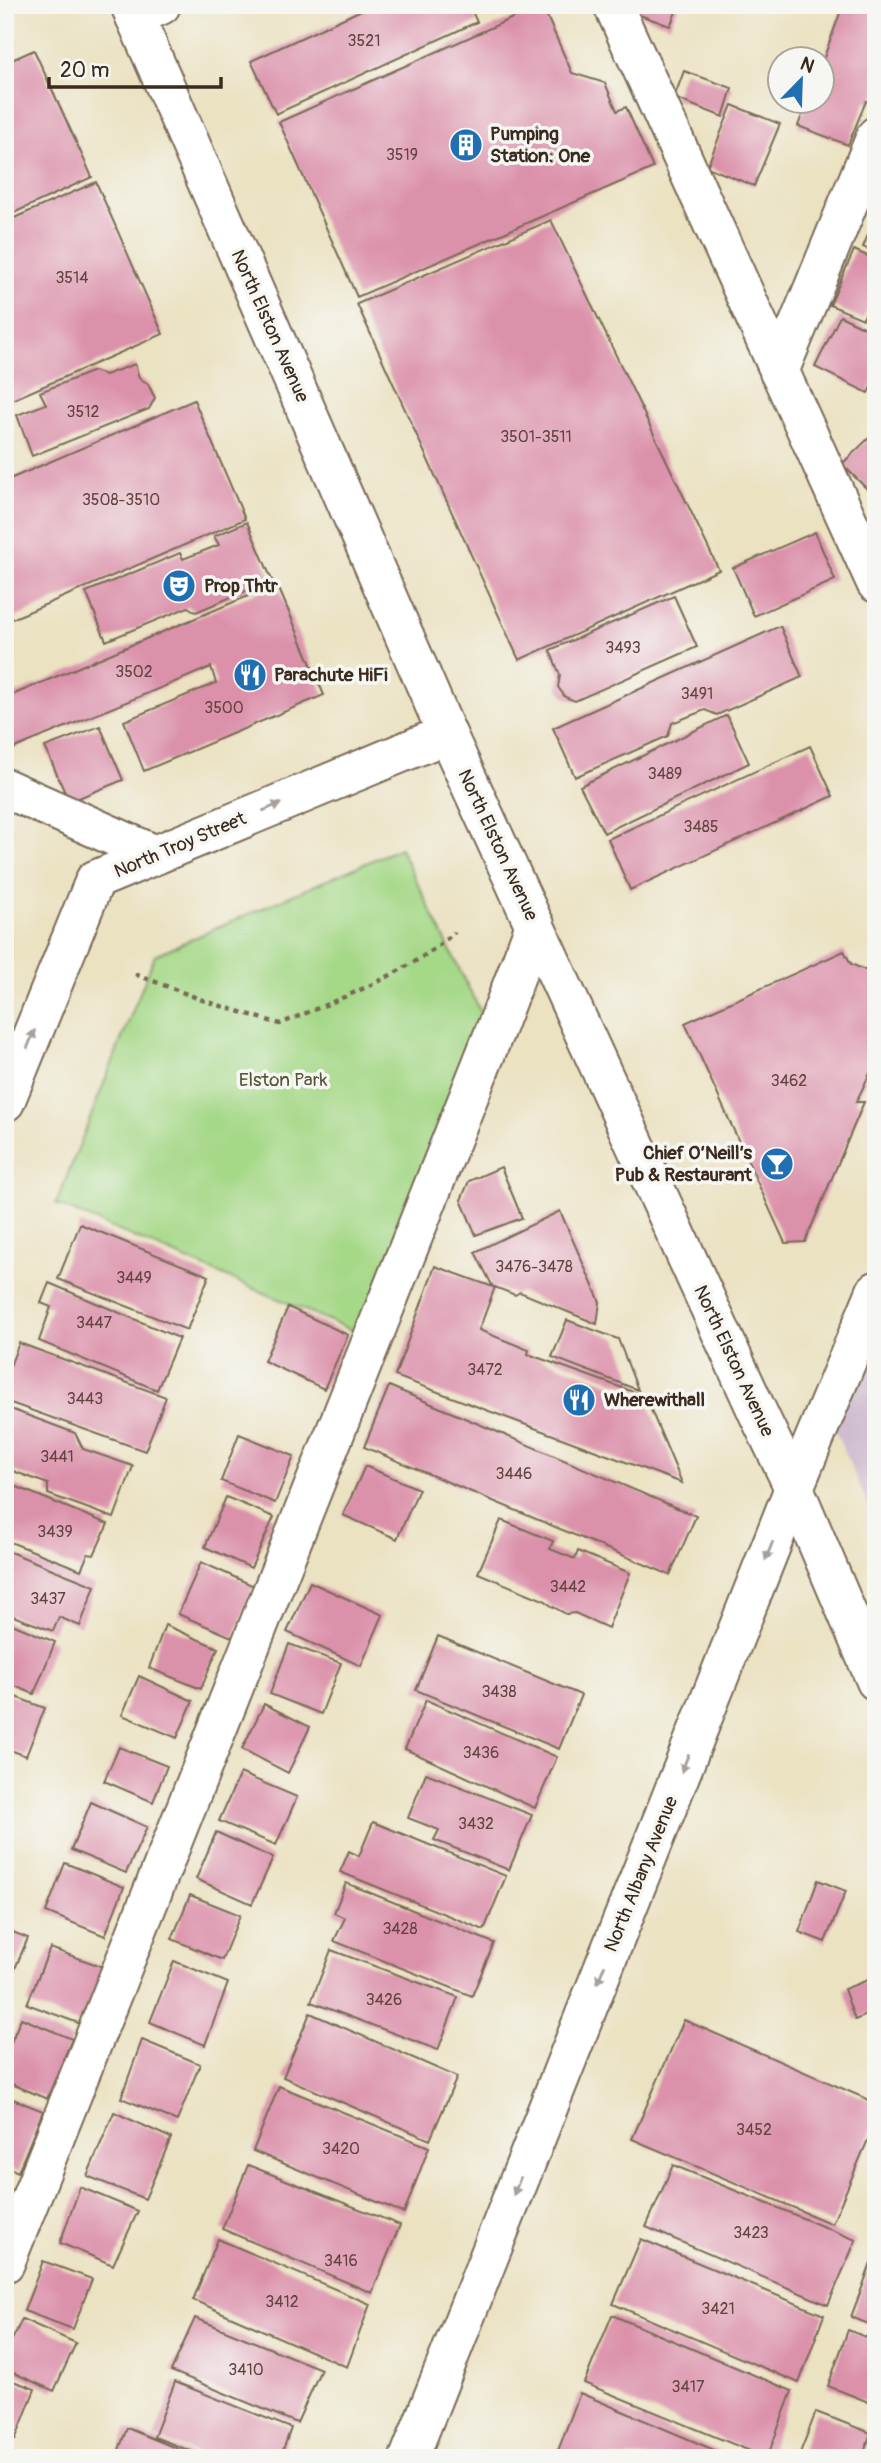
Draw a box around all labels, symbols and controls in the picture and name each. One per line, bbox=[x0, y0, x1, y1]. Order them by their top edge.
house number: 3521 bbox=[348, 31, 380, 51]
scale bar bbox=[49, 46, 220, 90]
north arrow bbox=[766, 46, 836, 116]
text: N bbox=[797, 52, 818, 79]
text: 20 m bbox=[60, 57, 109, 84]
place label: Pumping Station: One bbox=[490, 122, 591, 168]
building icon: Pumping Station: One bbox=[447, 126, 485, 164]
house number: 3519 bbox=[386, 145, 418, 165]
street label: North Elston Avenue bbox=[226, 246, 315, 407]
house number: 3514 bbox=[55, 268, 89, 288]
house number: 3512 bbox=[67, 402, 99, 422]
house number: 3501-3511 bbox=[500, 427, 572, 447]
house number: 3508-3510 bbox=[82, 490, 160, 510]
theatre icon: Prop Thtr bbox=[160, 567, 198, 605]
place label: Prop Thtr bbox=[204, 574, 278, 598]
house number: 3493 bbox=[605, 638, 641, 658]
restaurant icon: Parachute HiFi bbox=[231, 656, 269, 694]
house number: 3502 bbox=[115, 662, 153, 682]
place label: Parachute HiFi bbox=[274, 663, 388, 687]
house number: 3491 bbox=[681, 684, 713, 704]
house number: 3500 bbox=[204, 698, 244, 718]
house number: 3489 bbox=[648, 764, 682, 784]
street label: North Elston Avenue bbox=[452, 765, 544, 925]
one-way arrow bbox=[261, 801, 282, 812]
street label: North Troy Street bbox=[110, 806, 250, 884]
house number: 3485 bbox=[684, 817, 718, 837]
one-way arrow bbox=[25, 1028, 36, 1049]
park label: Elston Park bbox=[239, 1068, 327, 1092]
house number: 3462 bbox=[771, 1071, 807, 1091]
place label: Chief O’Neill’s Pub & Restaurant bbox=[615, 1141, 753, 1187]
bar icon: Chief O’Neill’s Pub & Restaurant bbox=[758, 1145, 796, 1183]
house number: 3476-3478 bbox=[495, 1257, 573, 1277]
house number: 3449 bbox=[116, 1268, 152, 1288]
street label: North Elston Avenue bbox=[688, 1281, 780, 1441]
house number: 3447 bbox=[76, 1313, 113, 1333]
house number: 3472 bbox=[467, 1360, 503, 1380]
restaurant icon: Wherewithall bbox=[560, 1381, 598, 1419]
place label: Wherewithall bbox=[604, 1388, 705, 1412]
house number: 3443 bbox=[67, 1389, 103, 1409]
house number: 3441 bbox=[40, 1447, 74, 1467]
house number: 3446 bbox=[496, 1464, 532, 1484]
house number: 3439 bbox=[37, 1522, 73, 1542]
one-way arrow bbox=[763, 1541, 774, 1562]
house number: 3442 bbox=[550, 1577, 586, 1597]
house number: 3437 bbox=[30, 1589, 66, 1609]
house number: 3438 bbox=[481, 1682, 517, 1702]
house number: 3436 bbox=[463, 1743, 499, 1763]
one-way arrow bbox=[679, 1752, 690, 1773]
street label: North Albany Avenue bbox=[599, 1792, 683, 1955]
house number: 3432 bbox=[458, 1814, 494, 1834]
house number: 3428 bbox=[382, 1919, 418, 1939]
one-way arrow bbox=[595, 1964, 606, 1985]
house number: 3426 bbox=[366, 1990, 402, 2010]
house number: 3452 bbox=[736, 2120, 772, 2140]
house number: 3420 bbox=[322, 2139, 360, 2159]
one-way arrow bbox=[512, 2175, 523, 2196]
house number: 3423 bbox=[733, 2223, 769, 2243]
house number: 3416 bbox=[324, 2251, 358, 2271]
house number: 3412 bbox=[265, 2292, 299, 2312]
house number: 3421 bbox=[701, 2299, 735, 2319]
house number: 3410 bbox=[228, 2360, 264, 2380]
house number: 3417 bbox=[672, 2377, 705, 2397]

